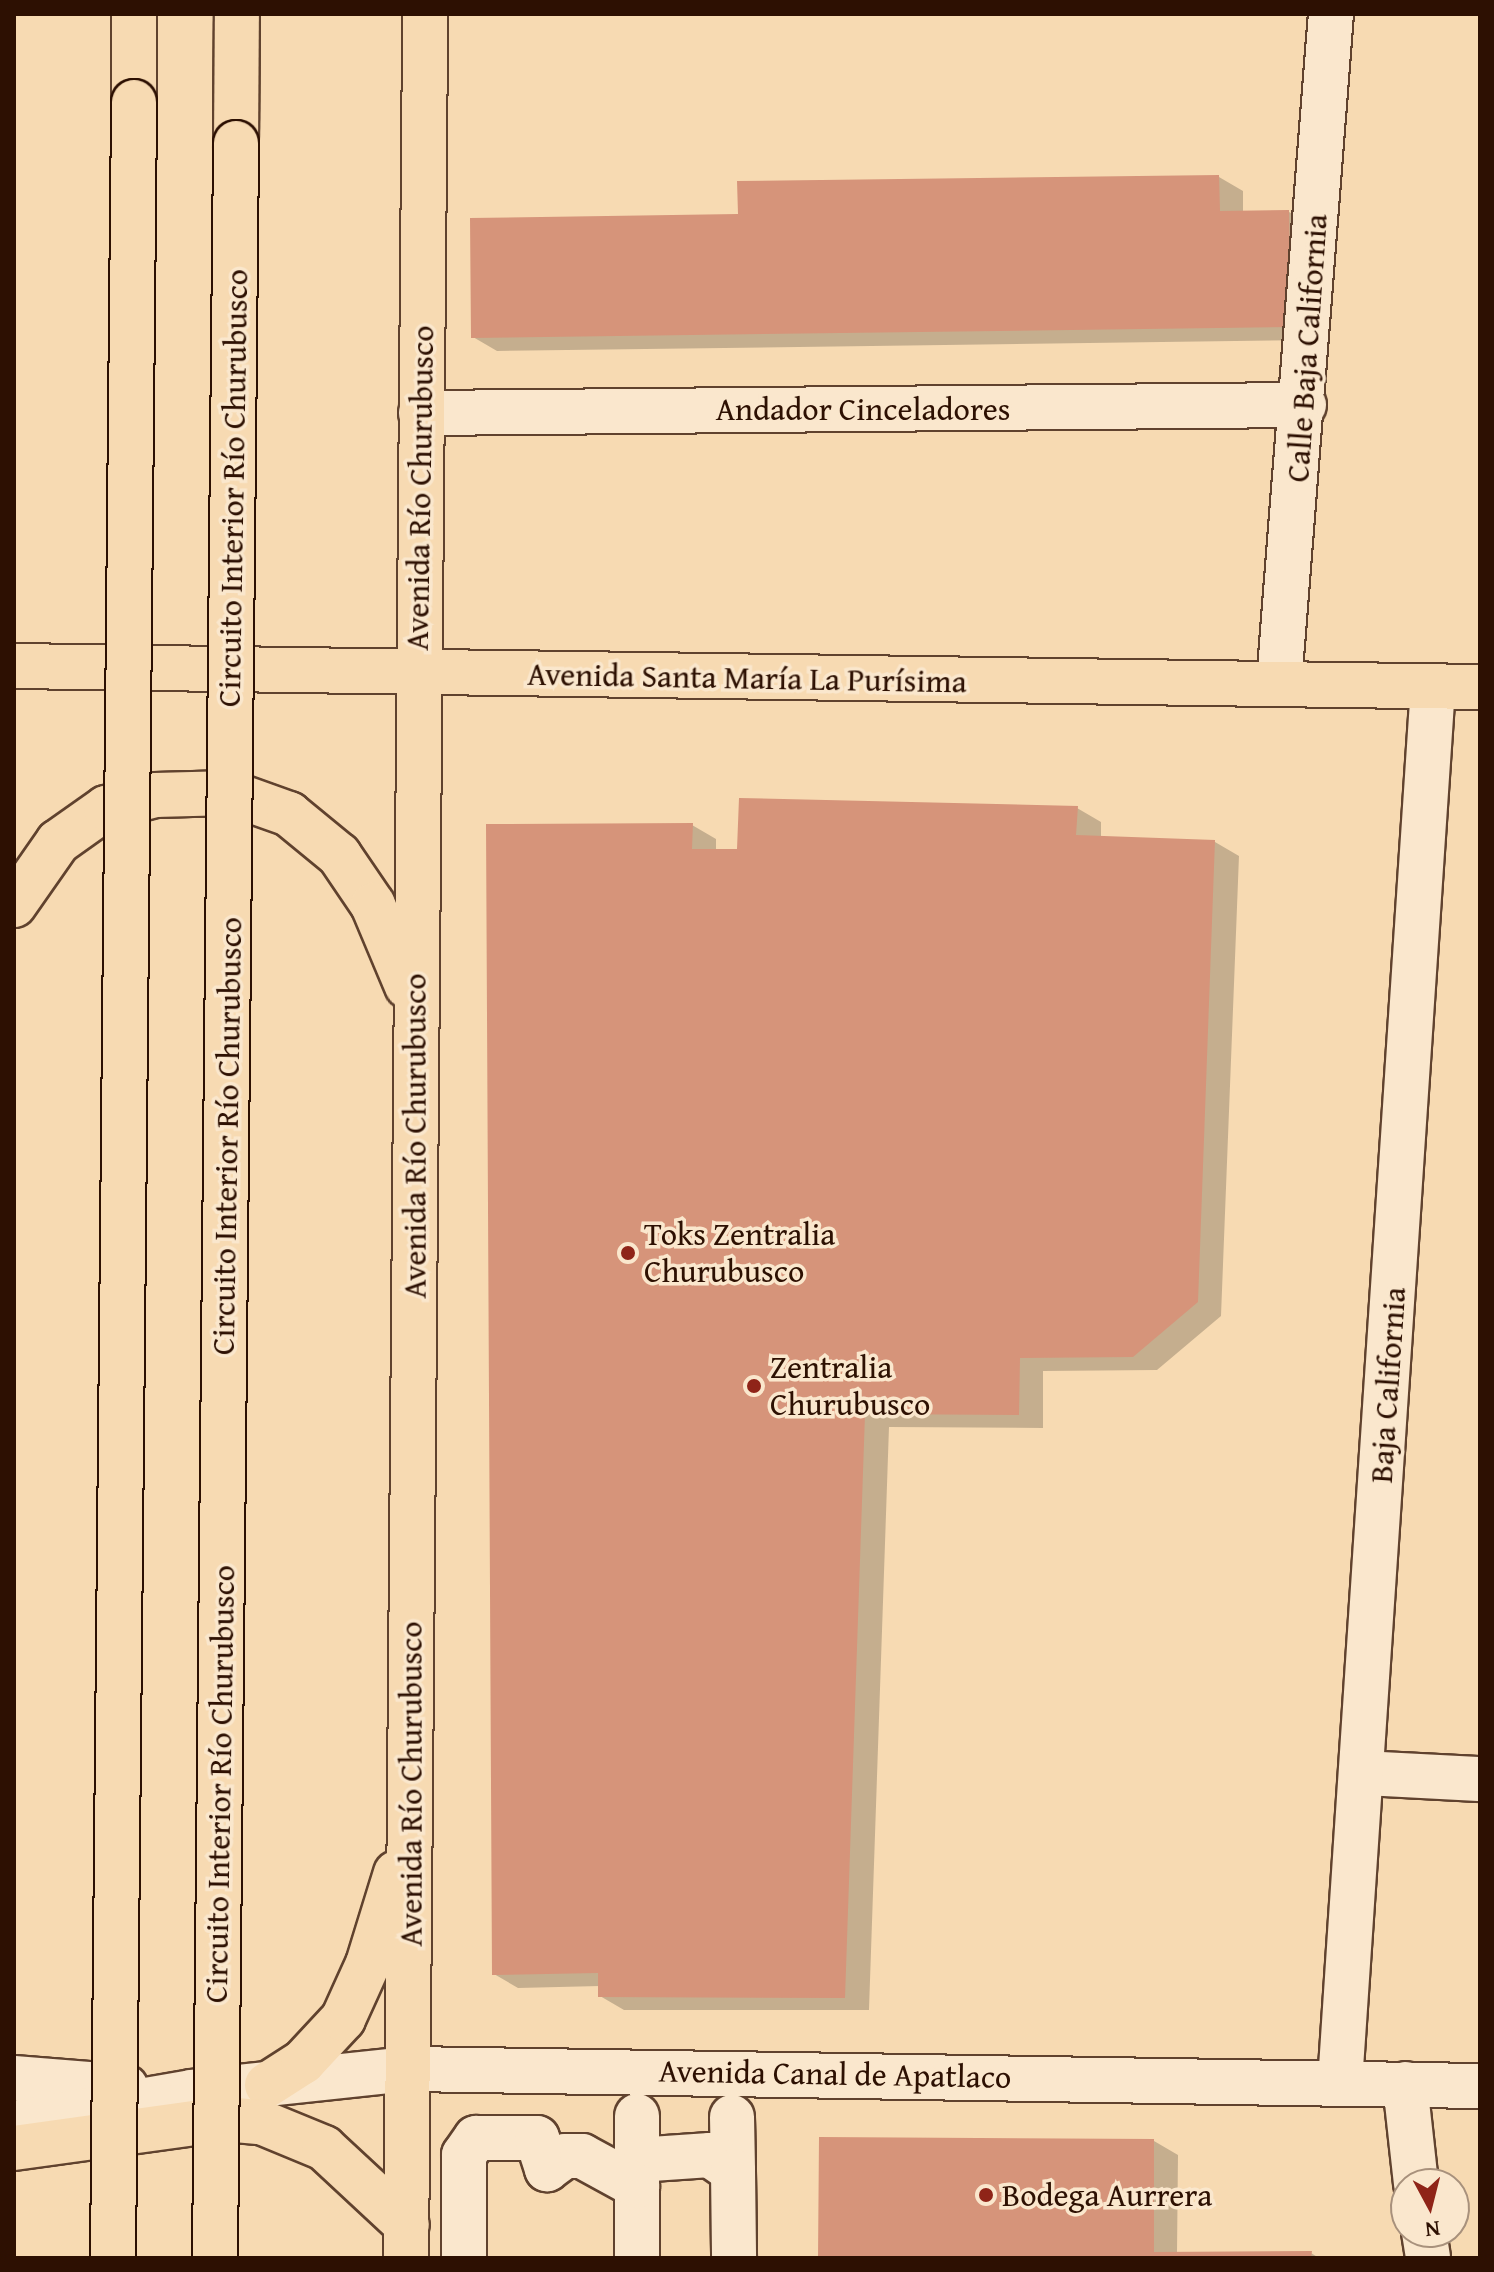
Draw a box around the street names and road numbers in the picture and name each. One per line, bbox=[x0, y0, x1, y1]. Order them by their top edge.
street label: Calle Baja California bbox=[1278, 213, 1336, 483]
street label: Circuito Interior Río Churubusco bbox=[210, 269, 256, 707]
street label: Avenida Río Churubusco bbox=[398, 325, 442, 651]
street label: Andador Cinceladores bbox=[716, 390, 1010, 428]
street label: Avenida Santa María La Purísima bbox=[527, 655, 967, 701]
street label: Circuito Interior Río Churubusco bbox=[204, 917, 250, 1355]
street label: Avenida Río Churubusco bbox=[396, 973, 434, 1299]
street label: Baja California bbox=[1362, 1286, 1414, 1484]
street label: Circuito Interior Río Churubusco bbox=[197, 1565, 243, 2003]
street label: Avenida Río Churubusco bbox=[392, 1621, 430, 1947]
street label: Avenida Canal de Apatlaco bbox=[658, 2052, 1012, 2096]

